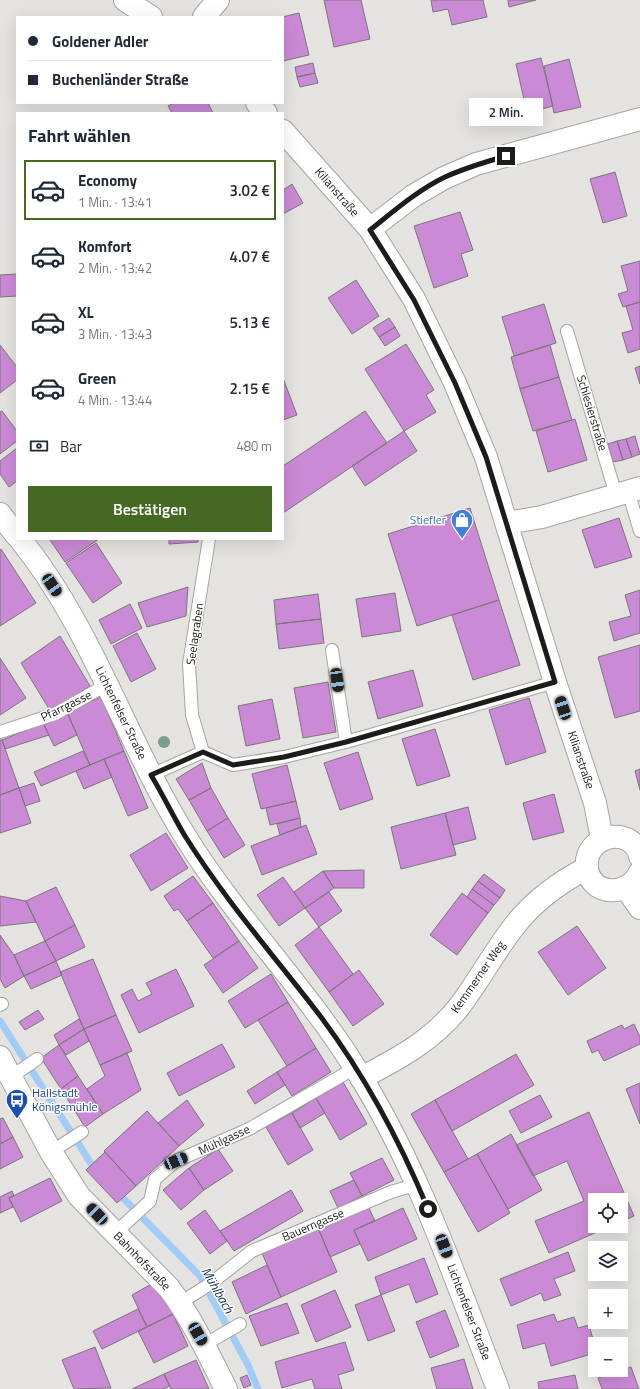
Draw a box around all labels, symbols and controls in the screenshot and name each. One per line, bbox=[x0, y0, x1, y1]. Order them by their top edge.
text: Goldener Adler bbox=[52, 30, 148, 53]
text: Buchenländer Straße bbox=[52, 68, 189, 91]
callout: 2 Min. bbox=[469, 98, 543, 126]
text: 2 Min. bbox=[489, 102, 523, 122]
text: Fahrt wählen bbox=[28, 122, 131, 149]
route end bbox=[497, 147, 515, 165]
street label: Kilianstraße bbox=[310, 163, 364, 221]
text: Economy bbox=[78, 169, 137, 192]
icon: car bbox=[30, 172, 66, 208]
text: 3.02 € bbox=[230, 179, 270, 202]
text: 1 Min. · 13:41 bbox=[78, 192, 152, 212]
text: Komfort bbox=[78, 235, 132, 258]
icon: car bbox=[30, 238, 66, 274]
text: 4.07 € bbox=[230, 245, 270, 268]
text: 2 Min. · 13:42 bbox=[78, 258, 152, 278]
text: XL bbox=[78, 301, 94, 324]
icon: car bbox=[30, 304, 66, 340]
text: 5.13 € bbox=[230, 311, 270, 334]
text: 3 Min. · 13:43 bbox=[78, 324, 152, 344]
text: Green bbox=[78, 367, 116, 390]
icon: car bbox=[30, 370, 66, 406]
street label: Schlesierstraße bbox=[572, 373, 613, 453]
text: 2.15 € bbox=[230, 377, 270, 400]
text: 4 Min. · 13:44 bbox=[78, 390, 152, 410]
icon: cash bbox=[28, 435, 50, 457]
text: Bar bbox=[60, 435, 82, 458]
text: 480 m bbox=[236, 436, 272, 456]
button: Bestätigen bbox=[28, 486, 272, 532]
shop icon: Stiefler bbox=[449, 507, 475, 540]
place label: Stiefler bbox=[410, 510, 446, 529]
car bbox=[40, 572, 64, 598]
street label: Seelagraben bbox=[181, 602, 208, 666]
street label: Lichtenfelser Straße bbox=[91, 663, 152, 763]
car bbox=[329, 667, 345, 693]
street label: Pfarrgasse bbox=[37, 685, 95, 726]
car bbox=[554, 695, 572, 721]
street label: Kilianstraße bbox=[563, 728, 600, 791]
street label: Kemmerner Weg bbox=[445, 936, 510, 1017]
place label: Hallstadt Königsmühle bbox=[32, 1083, 98, 1116]
bus stop icon: Hallstadt Königsmühle bbox=[4, 1087, 30, 1120]
street label: Mühlgasse bbox=[195, 1119, 253, 1160]
car bbox=[163, 1151, 189, 1171]
map controls bbox=[588, 1193, 628, 1377]
button: locate bbox=[588, 1193, 628, 1233]
route start bbox=[419, 1200, 437, 1218]
car bbox=[84, 1201, 110, 1227]
street label: Bauerngasse bbox=[279, 1203, 347, 1246]
street label: Bahnhofstraße bbox=[109, 1227, 176, 1295]
car bbox=[434, 1233, 454, 1259]
button: layers bbox=[588, 1241, 628, 1281]
street label: Lichtenfelser Straße bbox=[442, 1261, 497, 1363]
water label: Mühlbach bbox=[197, 1263, 240, 1317]
button: + bbox=[588, 1289, 628, 1329]
car bbox=[187, 1321, 209, 1347]
button: − bbox=[588, 1337, 628, 1377]

